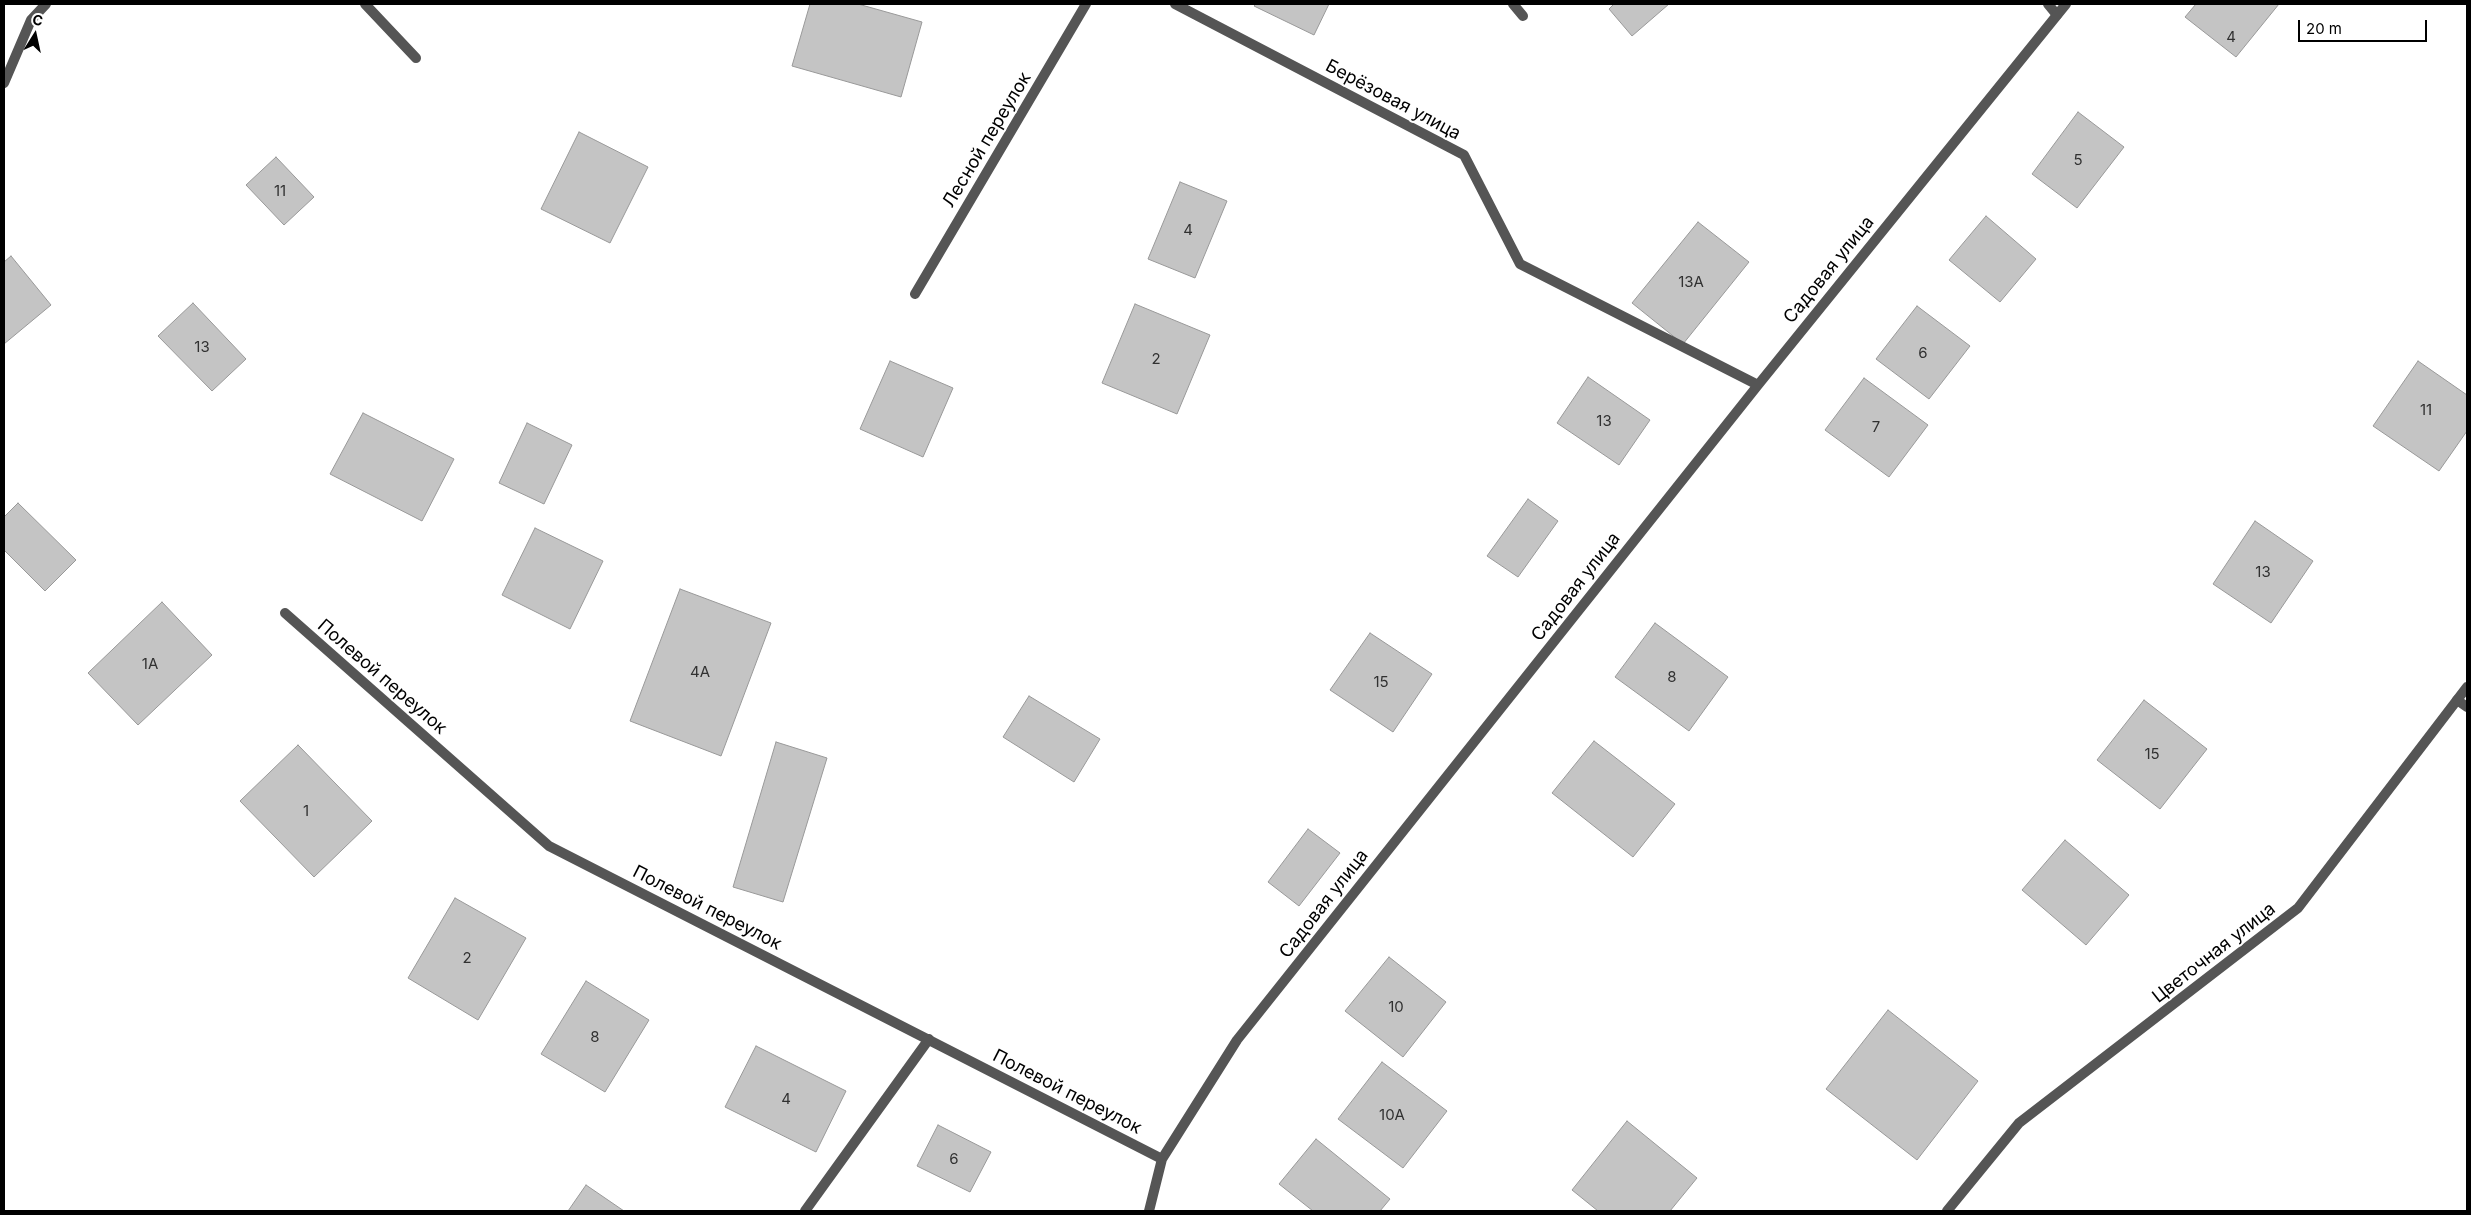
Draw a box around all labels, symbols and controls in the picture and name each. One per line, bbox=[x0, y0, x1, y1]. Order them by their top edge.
north arrow bbox=[10, 10, 60, 60]
text: С bbox=[31, 10, 44, 29]
scale bar bbox=[2301, 10, 2430, 42]
text: 20 m bbox=[2306, 19, 2342, 38]
house number: 4 bbox=[2226, 28, 2236, 46]
street label: Берёзовая улица bbox=[1322, 55, 1464, 145]
street label: Лесной переулок bbox=[938, 69, 1036, 211]
house number: 5 bbox=[2073, 151, 2083, 169]
house number: 11 bbox=[274, 182, 286, 200]
street label: Садовая улица bbox=[1779, 212, 1879, 328]
house number: 4 bbox=[1183, 221, 1193, 239]
house number: 13А bbox=[1678, 273, 1704, 291]
house number: 13 bbox=[194, 338, 210, 356]
house number: 6 bbox=[1918, 344, 1928, 362]
house number: 2 bbox=[1151, 350, 1161, 368]
house number: 11 bbox=[2420, 401, 2432, 419]
house number: 13 bbox=[1596, 412, 1612, 430]
house number: 7 bbox=[1872, 418, 1880, 436]
street label: Садовая улица bbox=[1527, 528, 1625, 646]
house number: 13 bbox=[2255, 563, 2271, 581]
street label: Полевой переулок bbox=[313, 615, 451, 739]
house number: 1А bbox=[142, 655, 158, 673]
house number: 4А bbox=[690, 663, 710, 681]
house number: 8 bbox=[1667, 668, 1677, 686]
house number: 15 bbox=[1373, 673, 1389, 691]
house number: 15 bbox=[2144, 745, 2160, 763]
house number: 1 bbox=[303, 802, 309, 820]
street label: Садовая улица bbox=[1275, 845, 1373, 963]
street label: Полевой переулок bbox=[629, 861, 785, 955]
street label: Цветочная улица bbox=[2148, 898, 2280, 1008]
house number: 2 bbox=[462, 949, 472, 967]
house number: 10 bbox=[1388, 998, 1404, 1016]
house number: 8 bbox=[590, 1028, 600, 1046]
street label: Полевой переулок bbox=[989, 1045, 1145, 1139]
house number: 4 bbox=[781, 1090, 791, 1108]
house number: 10А bbox=[1379, 1106, 1405, 1124]
house number: 6 bbox=[949, 1150, 959, 1168]

